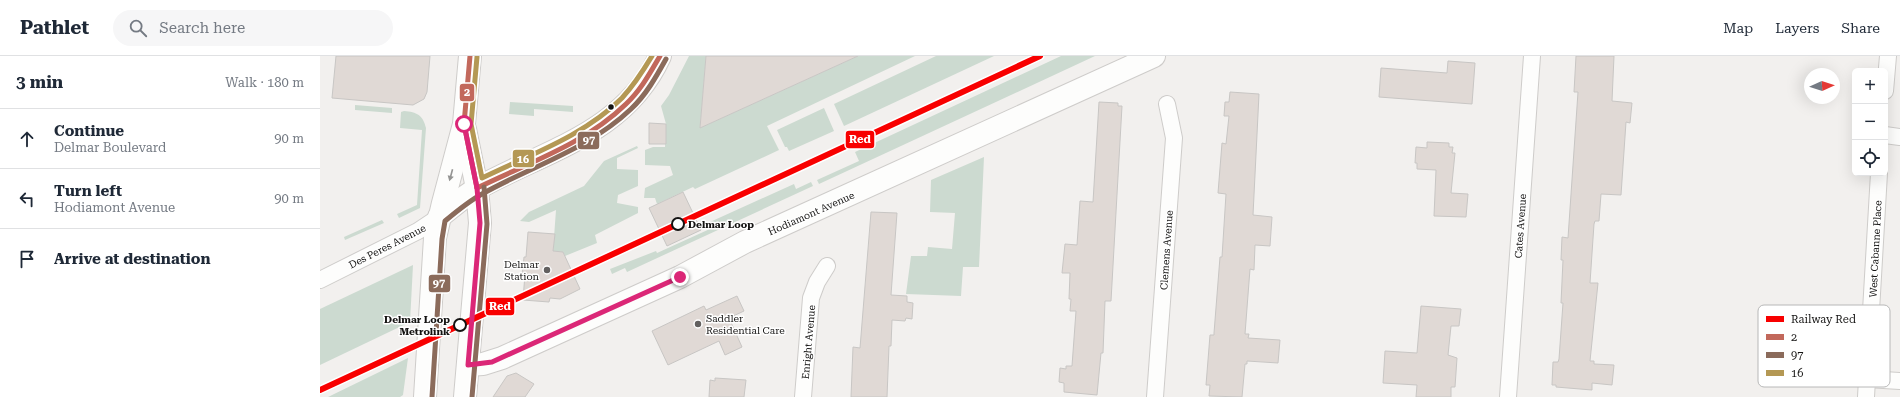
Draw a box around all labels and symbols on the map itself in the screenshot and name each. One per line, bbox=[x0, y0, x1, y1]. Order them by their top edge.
north arrow bbox=[1804, 68, 1840, 104]
line badge: 2 bbox=[459, 83, 475, 102]
text: 2 bbox=[464, 86, 470, 99]
unlabelled marker bbox=[606, 102, 616, 112]
route start bbox=[455, 115, 473, 133]
line badge: Red bbox=[845, 130, 875, 149]
line badge: 97 bbox=[577, 131, 600, 150]
text: Red bbox=[849, 133, 872, 146]
text: 97 bbox=[583, 134, 595, 147]
line badge: 16 bbox=[512, 149, 535, 168]
text: 16 bbox=[517, 153, 529, 166]
one-way arrow bbox=[448, 170, 454, 182]
street label: Hodiamont Avenue bbox=[766, 189, 856, 237]
street label: Cates Avenue bbox=[1513, 193, 1528, 259]
street label: West Cabanne Place bbox=[1867, 200, 1884, 298]
street label: Clemens Avenue bbox=[1158, 209, 1175, 290]
marker: Delmar Loop bbox=[671, 217, 685, 231]
place label: Delmar Loop bbox=[688, 219, 754, 230]
street label: Des Peres Avenue bbox=[347, 222, 428, 271]
place label: Delmar Station bbox=[504, 259, 540, 282]
marker: Delmar Station bbox=[542, 265, 552, 275]
route end bbox=[671, 268, 689, 286]
line badge: 97 bbox=[428, 274, 451, 293]
text: 97 bbox=[433, 277, 445, 290]
line badge: Red bbox=[485, 297, 515, 316]
text: Red bbox=[489, 300, 512, 313]
street label: Enright Avenue bbox=[800, 304, 817, 380]
legend bbox=[1758, 305, 1890, 387]
place label: Saddler Residential Care bbox=[706, 313, 785, 336]
text: Railway Red bbox=[1791, 313, 1856, 326]
place label: Delmar Loop Metrolink bbox=[384, 314, 450, 337]
marker: Delmar Loop Metrolink bbox=[453, 318, 467, 332]
marker: Saddler Residential Care bbox=[693, 319, 703, 329]
text: 2 bbox=[1791, 331, 1797, 344]
text: 97 bbox=[1791, 349, 1803, 362]
text: 16 bbox=[1791, 367, 1803, 380]

